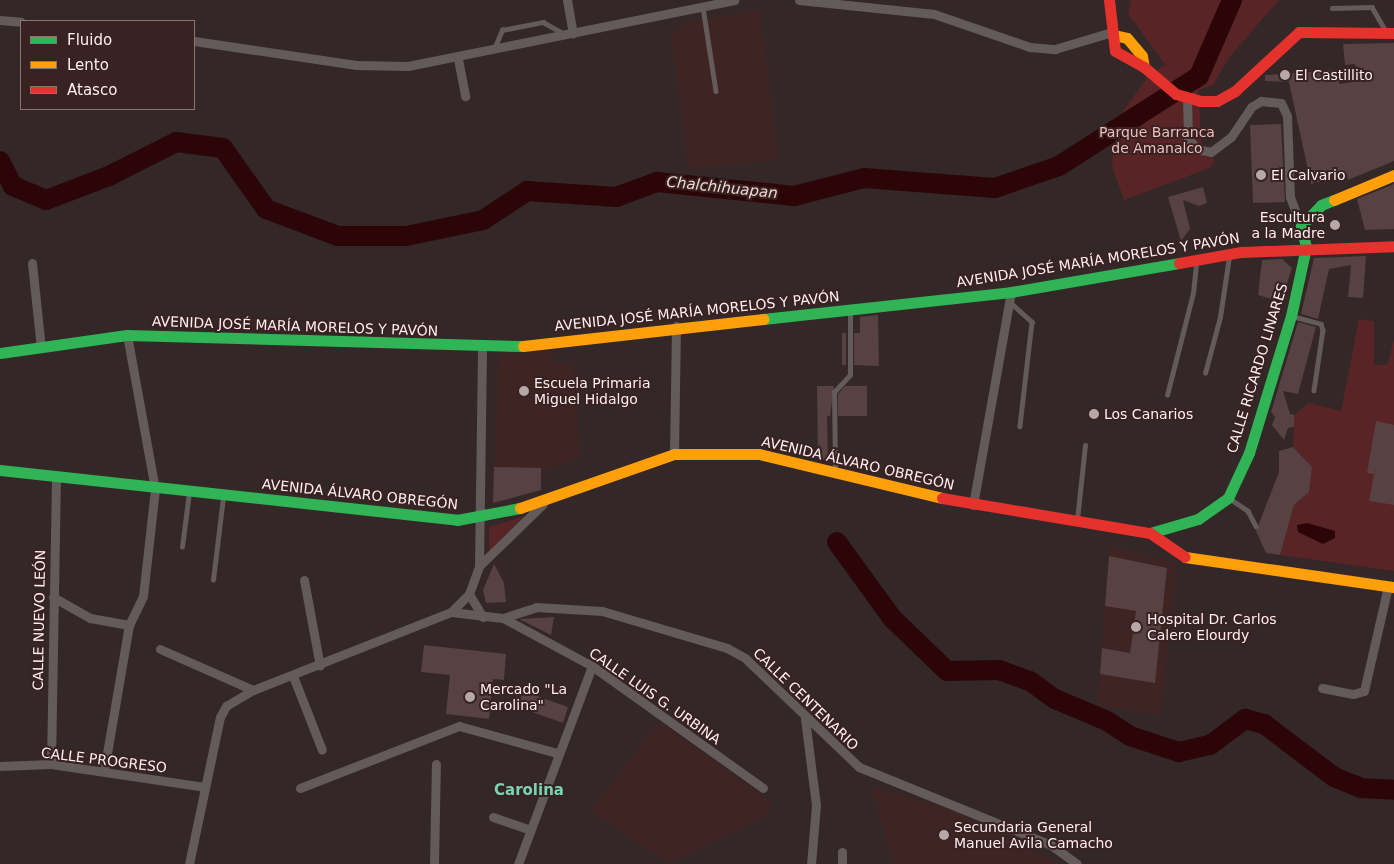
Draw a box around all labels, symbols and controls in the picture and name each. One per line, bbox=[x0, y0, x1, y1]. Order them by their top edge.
legend bbox=[20, 20, 195, 110]
text: Fluido bbox=[67, 31, 112, 49]
text: Lento bbox=[67, 56, 109, 74]
place label: El Castillito bbox=[1295, 67, 1373, 83]
marker: El Castillito bbox=[1279, 69, 1291, 81]
text: Atasco bbox=[67, 81, 117, 99]
park label: Parque Barranca de Amanalco bbox=[1099, 124, 1215, 156]
place label: El Calvario bbox=[1271, 167, 1346, 183]
marker: El Calvario bbox=[1255, 169, 1267, 181]
water label: Chalchihuapan bbox=[666, 173, 778, 203]
place label: Escultura a la Madre bbox=[1251, 209, 1325, 242]
marker: Escultura a la Madre bbox=[1329, 219, 1341, 231]
street label: AVENIDA JOSÉ MARÍA MORELOS Y PAVÓN bbox=[955, 229, 1241, 291]
street label: CALLE RICARDO LINARES bbox=[1223, 281, 1291, 455]
street label: AVENIDA JOSÉ MARÍA MORELOS Y PAVÓN bbox=[554, 288, 840, 334]
street label: AVENIDA JOSÉ MARÍA MORELOS Y PAVÓN bbox=[152, 313, 438, 339]
place label: Escuela Primaria Miguel Hidalgo bbox=[534, 375, 651, 408]
marker: Escuela Primaria Miguel Hidalgo bbox=[518, 385, 530, 397]
place label: Los Canarios bbox=[1104, 406, 1193, 422]
marker: Los Canarios bbox=[1088, 408, 1100, 420]
street label: AVENIDA ÁLVARO OBREGÓN bbox=[760, 433, 956, 493]
street label: AVENIDA ÁLVARO OBREGÓN bbox=[261, 475, 459, 513]
street label: CALLE NUEVO LEÓN bbox=[29, 549, 49, 691]
place label: Hospital Dr. Carlos Calero Elourdy bbox=[1147, 611, 1277, 644]
marker: Hospital Dr. Carlos Calero Elourdy bbox=[1129, 620, 1143, 634]
street label: CALLE LUIS G. URBINA bbox=[586, 644, 724, 748]
street label: CALLE CENTENARIO bbox=[750, 644, 862, 754]
place label: Mercado "La Carolina" bbox=[480, 681, 567, 714]
marker: Mercado "La Carolina" bbox=[464, 691, 476, 703]
street label: CALLE PROGRESO bbox=[40, 744, 168, 776]
district label: Carolina bbox=[494, 782, 564, 800]
place label: Secundaria General Manuel Avila Camacho bbox=[954, 819, 1113, 852]
marker: Secundaria General Manuel Avila Camacho bbox=[938, 829, 950, 841]

